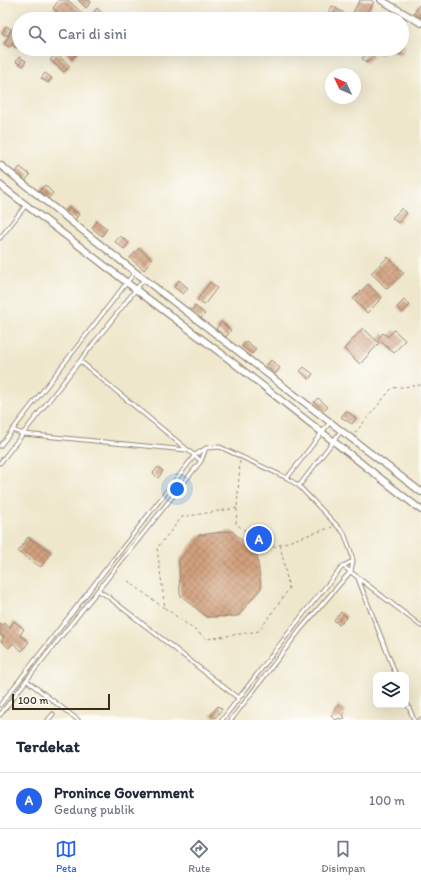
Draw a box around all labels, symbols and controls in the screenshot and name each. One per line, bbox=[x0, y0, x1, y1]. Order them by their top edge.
search box bbox=[12, 12, 409, 56]
icon: search bbox=[26, 23, 48, 45]
text: Cari di sini bbox=[58, 25, 127, 43]
north arrow bbox=[325, 68, 361, 104]
your location bbox=[167, 479, 187, 499]
pin: A bbox=[246, 524, 272, 554]
map controls bbox=[373, 672, 409, 708]
button: layers bbox=[373, 672, 409, 708]
scale bar bbox=[12, 692, 110, 711]
text: 100 m bbox=[18, 694, 48, 707]
text: Terdekat bbox=[16, 736, 80, 756]
text: Pronince Government bbox=[54, 784, 194, 802]
text: A bbox=[25, 793, 33, 808]
text: 100 m bbox=[369, 793, 405, 808]
text: Gedung publik bbox=[54, 802, 135, 817]
tab: Peta bbox=[55, 838, 77, 875]
tab: Rute bbox=[188, 838, 210, 875]
tab: Disimpan bbox=[321, 838, 366, 875]

